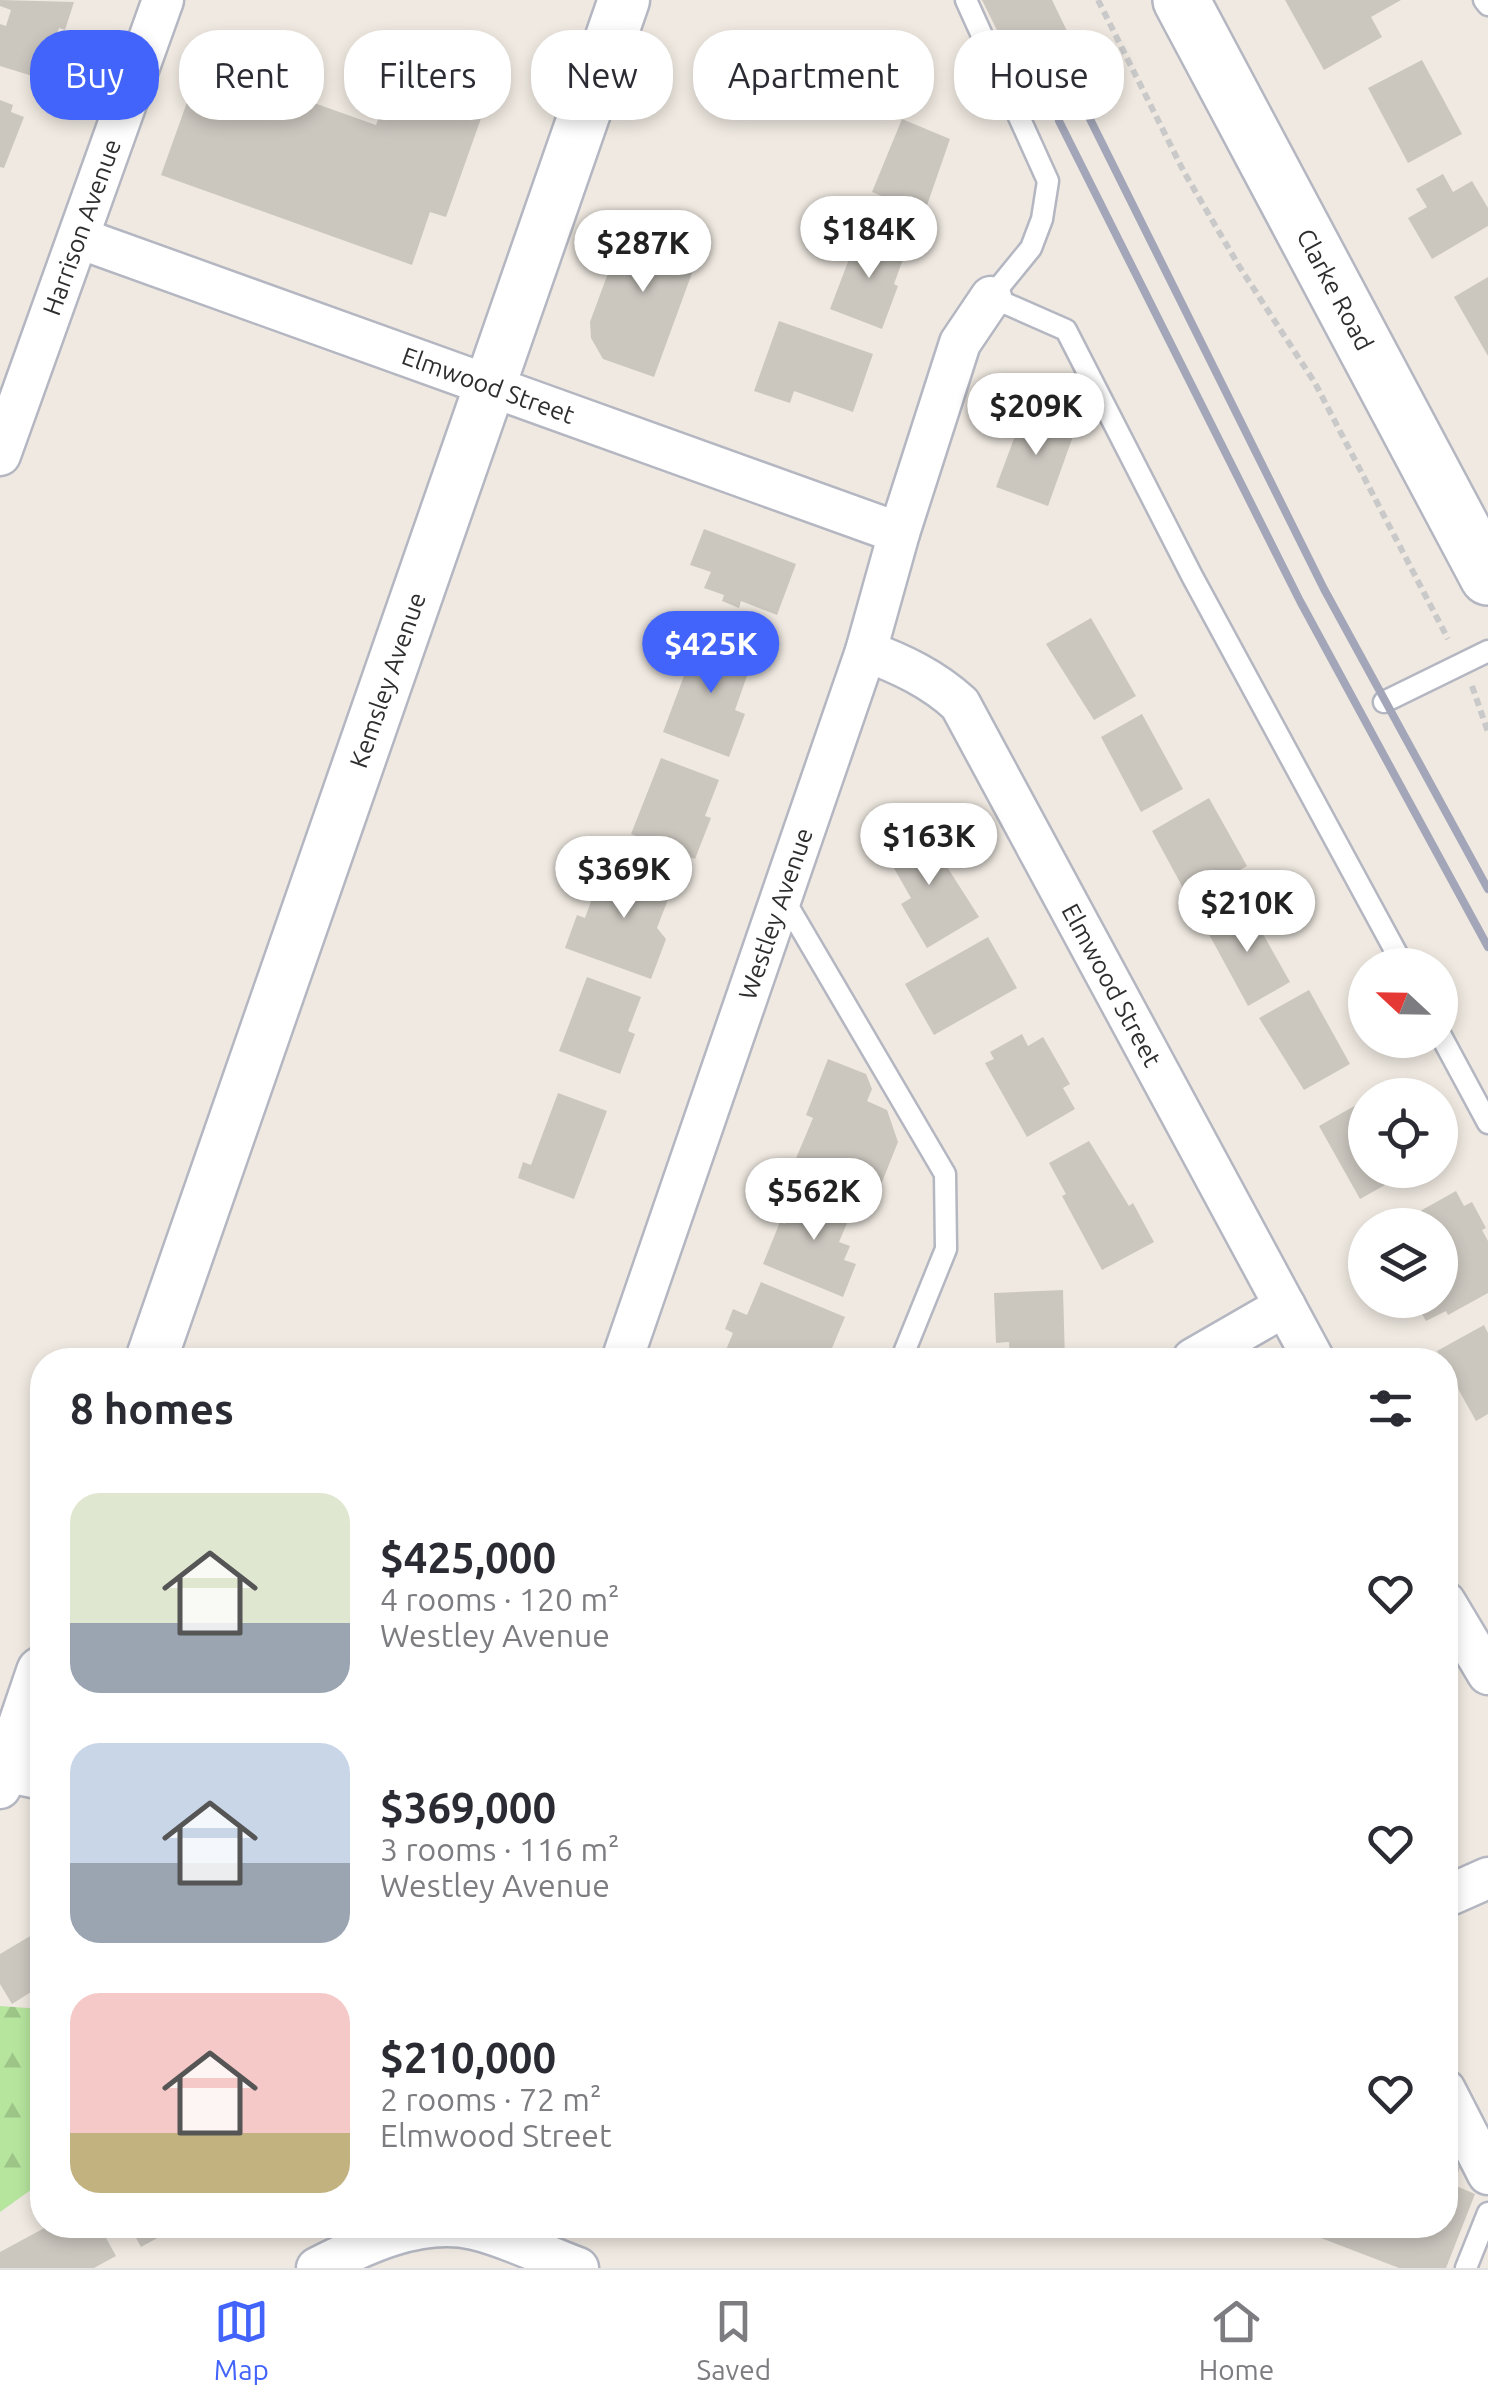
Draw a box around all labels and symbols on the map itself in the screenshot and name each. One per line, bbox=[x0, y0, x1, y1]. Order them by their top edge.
street label: Harrison Avenue bbox=[37, 135, 126, 319]
pin: $184K bbox=[799, 196, 939, 281]
pin: $287K bbox=[573, 210, 713, 295]
street label: Clarke Road bbox=[1291, 224, 1379, 355]
street label: Elmwood Street bbox=[398, 341, 578, 429]
pin: $209K bbox=[966, 373, 1106, 458]
street label: Kemsley Avenue bbox=[344, 589, 431, 771]
pin: $425K bbox=[641, 611, 781, 696]
pin: $163K bbox=[859, 803, 999, 888]
street label: Westley Avenue bbox=[733, 824, 818, 1003]
pin: $369K bbox=[554, 836, 694, 921]
pin: $210K bbox=[1177, 870, 1317, 955]
street label: Elmwood Street bbox=[1056, 899, 1167, 1072]
north arrow bbox=[1348, 948, 1458, 1058]
pin: $562K bbox=[744, 1158, 884, 1243]

